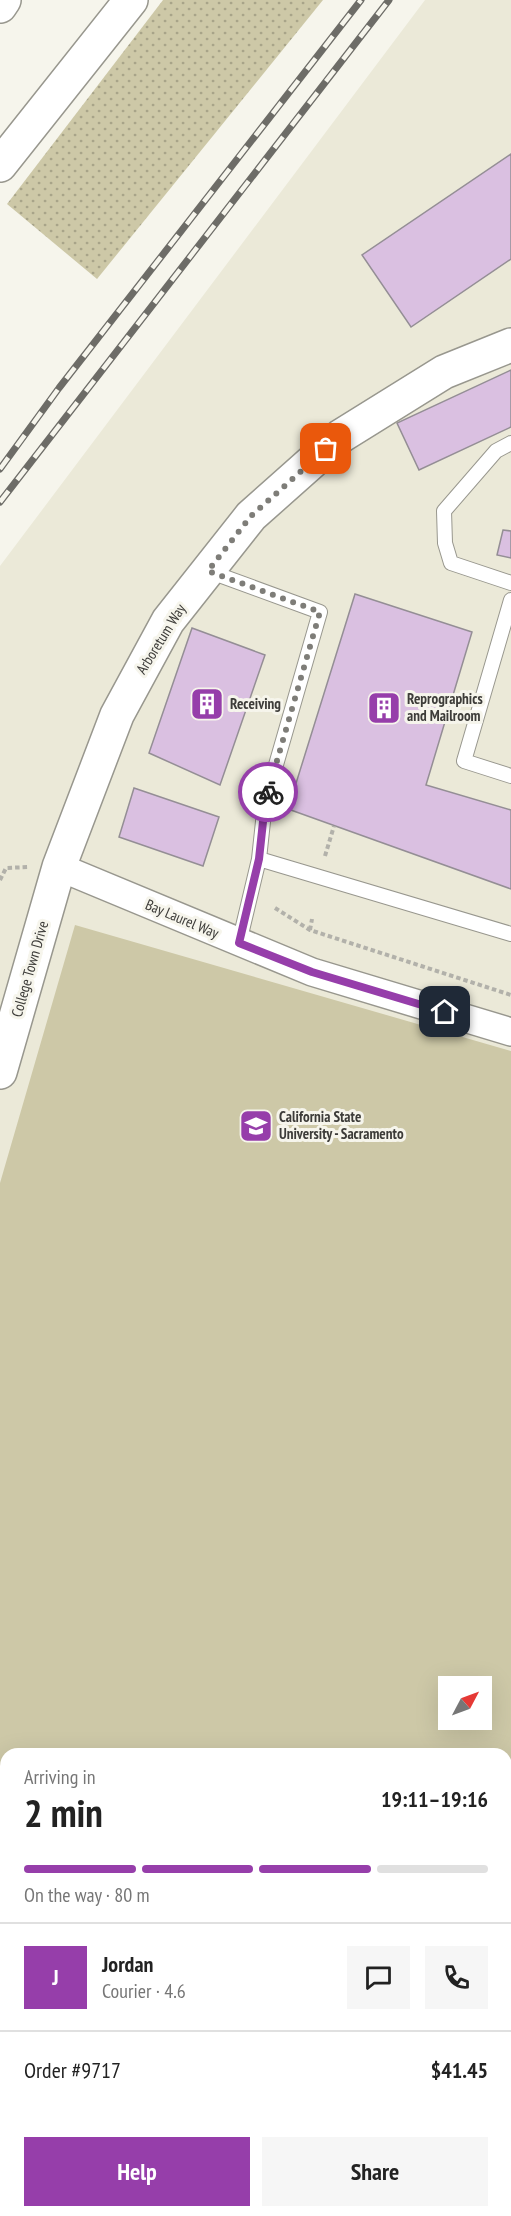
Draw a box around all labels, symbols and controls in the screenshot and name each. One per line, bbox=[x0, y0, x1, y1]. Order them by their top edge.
pin bbox=[300, 423, 351, 474]
icon: bag bbox=[309, 432, 342, 465]
street label: Arboretum Way bbox=[132, 600, 190, 677]
building icon: Receiving bbox=[189, 686, 225, 722]
place label: Reprographics and Mailroom bbox=[407, 689, 483, 725]
building icon: Reprographics and Mailroom bbox=[366, 690, 402, 726]
place label: Receiving bbox=[230, 694, 281, 713]
courier bbox=[238, 762, 298, 822]
icon: bike bbox=[252, 776, 285, 809]
street label: Bay Laurel Way bbox=[143, 895, 222, 943]
street label: College Town Drive bbox=[7, 919, 52, 1019]
pin bbox=[419, 986, 470, 1037]
icon: home bbox=[428, 995, 461, 1028]
place label: California State University - Sacramento bbox=[279, 1107, 404, 1143]
school or university icon: California State University - Sacramento bbox=[238, 1108, 274, 1144]
north arrow bbox=[438, 1676, 492, 1730]
map controls bbox=[438, 1676, 492, 1730]
text: Arriving in bbox=[24, 1764, 96, 1790]
text: 19:11–19:16 bbox=[381, 1785, 488, 1813]
text: 2 min bbox=[24, 1787, 103, 1838]
text: On the way · 80 m bbox=[24, 1882, 150, 1908]
button: chat bbox=[347, 1946, 410, 2009]
button: phone bbox=[425, 1946, 488, 2009]
text: Jordan bbox=[102, 1950, 153, 1978]
text: J bbox=[52, 1963, 59, 1991]
text: Courier · 4.6 bbox=[102, 1978, 186, 2004]
text: Order #9717 bbox=[24, 2056, 121, 2084]
text: $41.45 bbox=[431, 2056, 488, 2084]
button: Help bbox=[24, 2137, 250, 2206]
button: Share bbox=[262, 2137, 488, 2206]

